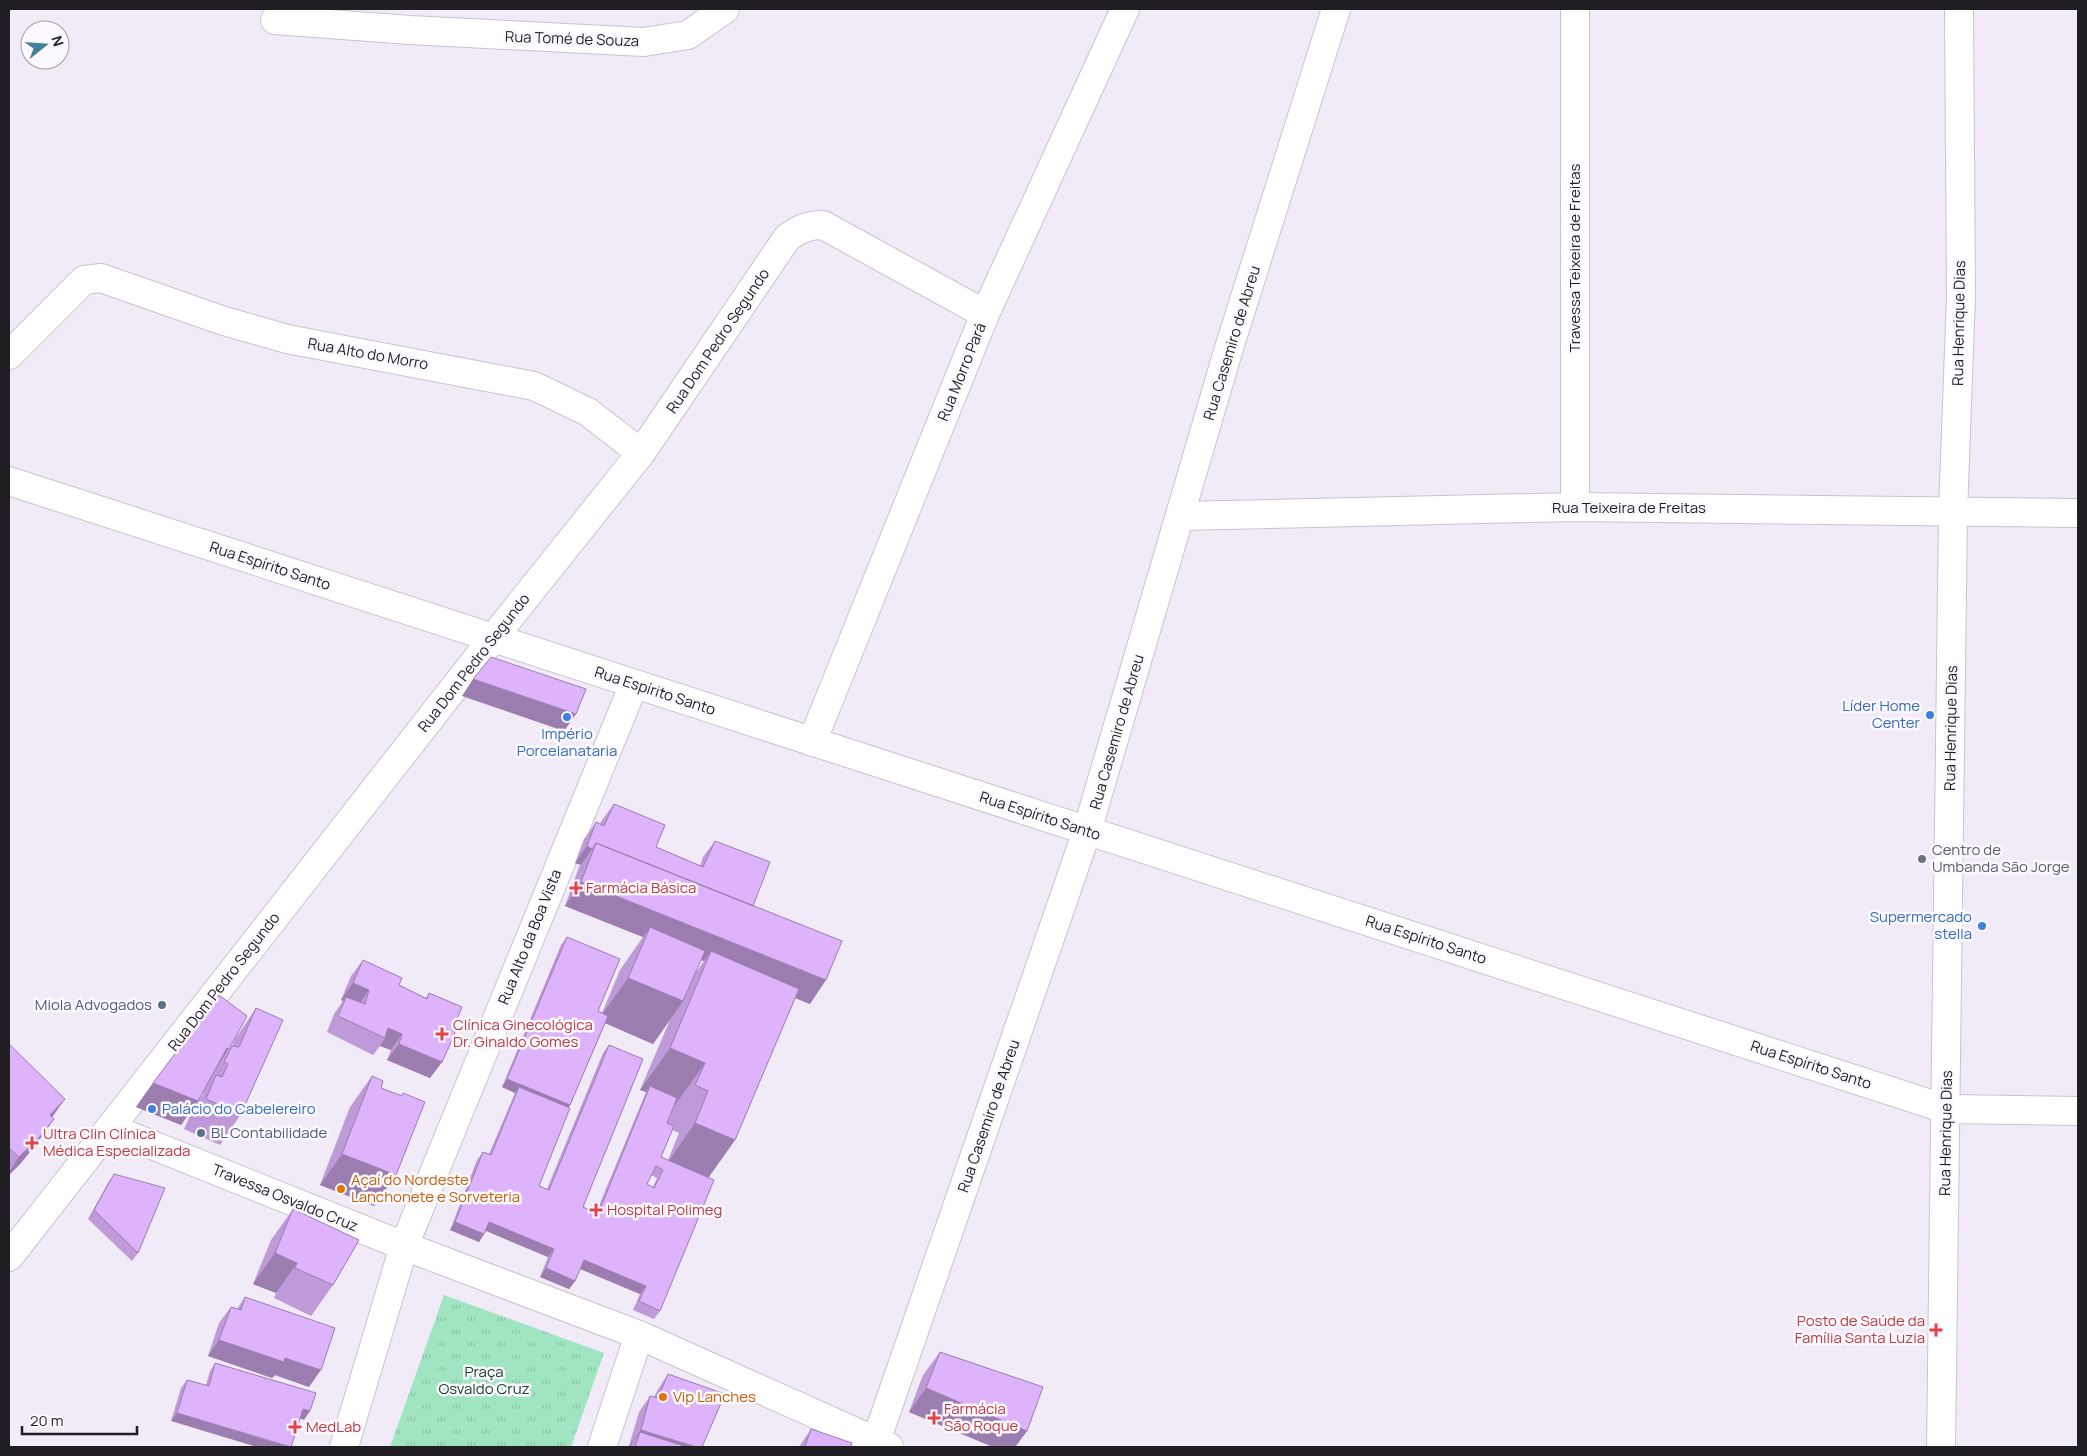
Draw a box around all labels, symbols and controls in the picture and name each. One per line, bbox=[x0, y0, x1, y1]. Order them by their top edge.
north arrow bbox=[20, 20, 70, 70]
street label: Rua Tomé de Souza bbox=[505, 26, 640, 51]
text: N bbox=[47, 33, 68, 49]
street label: Travessa Teixeira de Freitas bbox=[1564, 163, 1585, 352]
street label: Rua Henrique Dias bbox=[1947, 260, 1970, 386]
street label: Rua Casemiro de Abreu bbox=[1198, 263, 1265, 423]
street label: Rua Dom Pedro Segundo bbox=[661, 264, 774, 417]
street label: Rua Morro Pará bbox=[932, 320, 991, 424]
street label: Rua Alto do Morro bbox=[306, 333, 430, 374]
street label: Rua Teixeira de Freitas bbox=[1552, 497, 1706, 518]
street label: Rua Espírito Santo bbox=[207, 536, 333, 595]
street label: Rua Dom Pedro Segundo bbox=[413, 589, 534, 736]
street label: Rua Casemiro de Abreu bbox=[1084, 652, 1149, 812]
street label: Rua Espírito Santo bbox=[592, 661, 718, 720]
street label: Rua Henrique Dias bbox=[1939, 665, 1962, 791]
place label: Líder Home Center bbox=[1842, 695, 1921, 733]
marker: Líder Home Center bbox=[1924, 709, 1936, 721]
marker: Império Porcelanataria bbox=[561, 711, 573, 723]
place label: Império Porcelanataria bbox=[517, 723, 617, 761]
street label: Rua Espírito Santo bbox=[977, 786, 1103, 845]
place label: Centro de Umbanda São Jorge bbox=[1932, 839, 2070, 877]
marker: Centro de Umbanda São Jorge bbox=[1916, 853, 1928, 865]
street label: Rua Alto da Boa Vista bbox=[493, 866, 566, 1008]
place label: Farmácia Básica bbox=[586, 877, 696, 898]
marker: Farmácia Básica bbox=[570, 882, 582, 894]
place label: Supermercado stella bbox=[1870, 906, 1972, 944]
street label: Rua Dom Pedro Segundo bbox=[163, 908, 284, 1055]
street label: Rua Espírito Santo bbox=[1363, 910, 1489, 969]
marker: Supermercado stella bbox=[1976, 920, 1988, 932]
place label: Miola Advogados bbox=[35, 994, 152, 1015]
marker: Miola Advogados bbox=[156, 999, 168, 1011]
place label: Clínica Ginecológica Dr. Ginaldo Gomes bbox=[453, 1014, 593, 1052]
marker: Clínica Ginecológica Dr. Ginaldo Gomes bbox=[435, 1027, 449, 1041]
street label: Rua Espírito Santo bbox=[1748, 1035, 1874, 1094]
street label: Rua Casemiro de Abreu bbox=[952, 1037, 1025, 1195]
street label: Rua Henrique Dias bbox=[1934, 1070, 1957, 1196]
place label: Palácio do Cabelereiro bbox=[162, 1098, 316, 1119]
marker: Palácio do Cabelereiro bbox=[146, 1103, 158, 1115]
place label: BL Contabilidade bbox=[211, 1122, 327, 1143]
place label: Ultra Clin Clínica Médica Especializada bbox=[43, 1123, 190, 1161]
marker: BL Contabilidade bbox=[195, 1127, 207, 1139]
marker: Ultra Clin Clínica Médica Especializada bbox=[25, 1136, 39, 1150]
street label: Travessa Osvaldo Cruz bbox=[209, 1159, 361, 1236]
place label: Açaí do Nordeste Lanchonete e Sorveteria bbox=[351, 1169, 520, 1207]
marker: Açaí do Nordeste Lanchonete e Sorveteria bbox=[335, 1183, 347, 1195]
place label: Hospital Polimeg bbox=[607, 1199, 722, 1220]
marker: Hospital Polimeg bbox=[589, 1203, 603, 1217]
place label: Posto de Saúde da Família Santa Luzia bbox=[1795, 1310, 1925, 1348]
marker: Posto de Saúde da Família Santa Luzia bbox=[1929, 1323, 1943, 1337]
park label: Praça Osvaldo Cruz bbox=[438, 1361, 530, 1399]
place label: Vip Lanches bbox=[673, 1386, 756, 1407]
marker: Vip Lanches bbox=[657, 1391, 669, 1403]
place label: Farmácia São Roque bbox=[944, 1398, 1019, 1436]
scale bar bbox=[22, 1404, 138, 1436]
text: 20 m bbox=[30, 1410, 63, 1431]
marker: Farmácia São Roque bbox=[928, 1412, 940, 1424]
place label: MedLab bbox=[306, 1416, 361, 1437]
marker: MedLab bbox=[288, 1420, 302, 1434]

